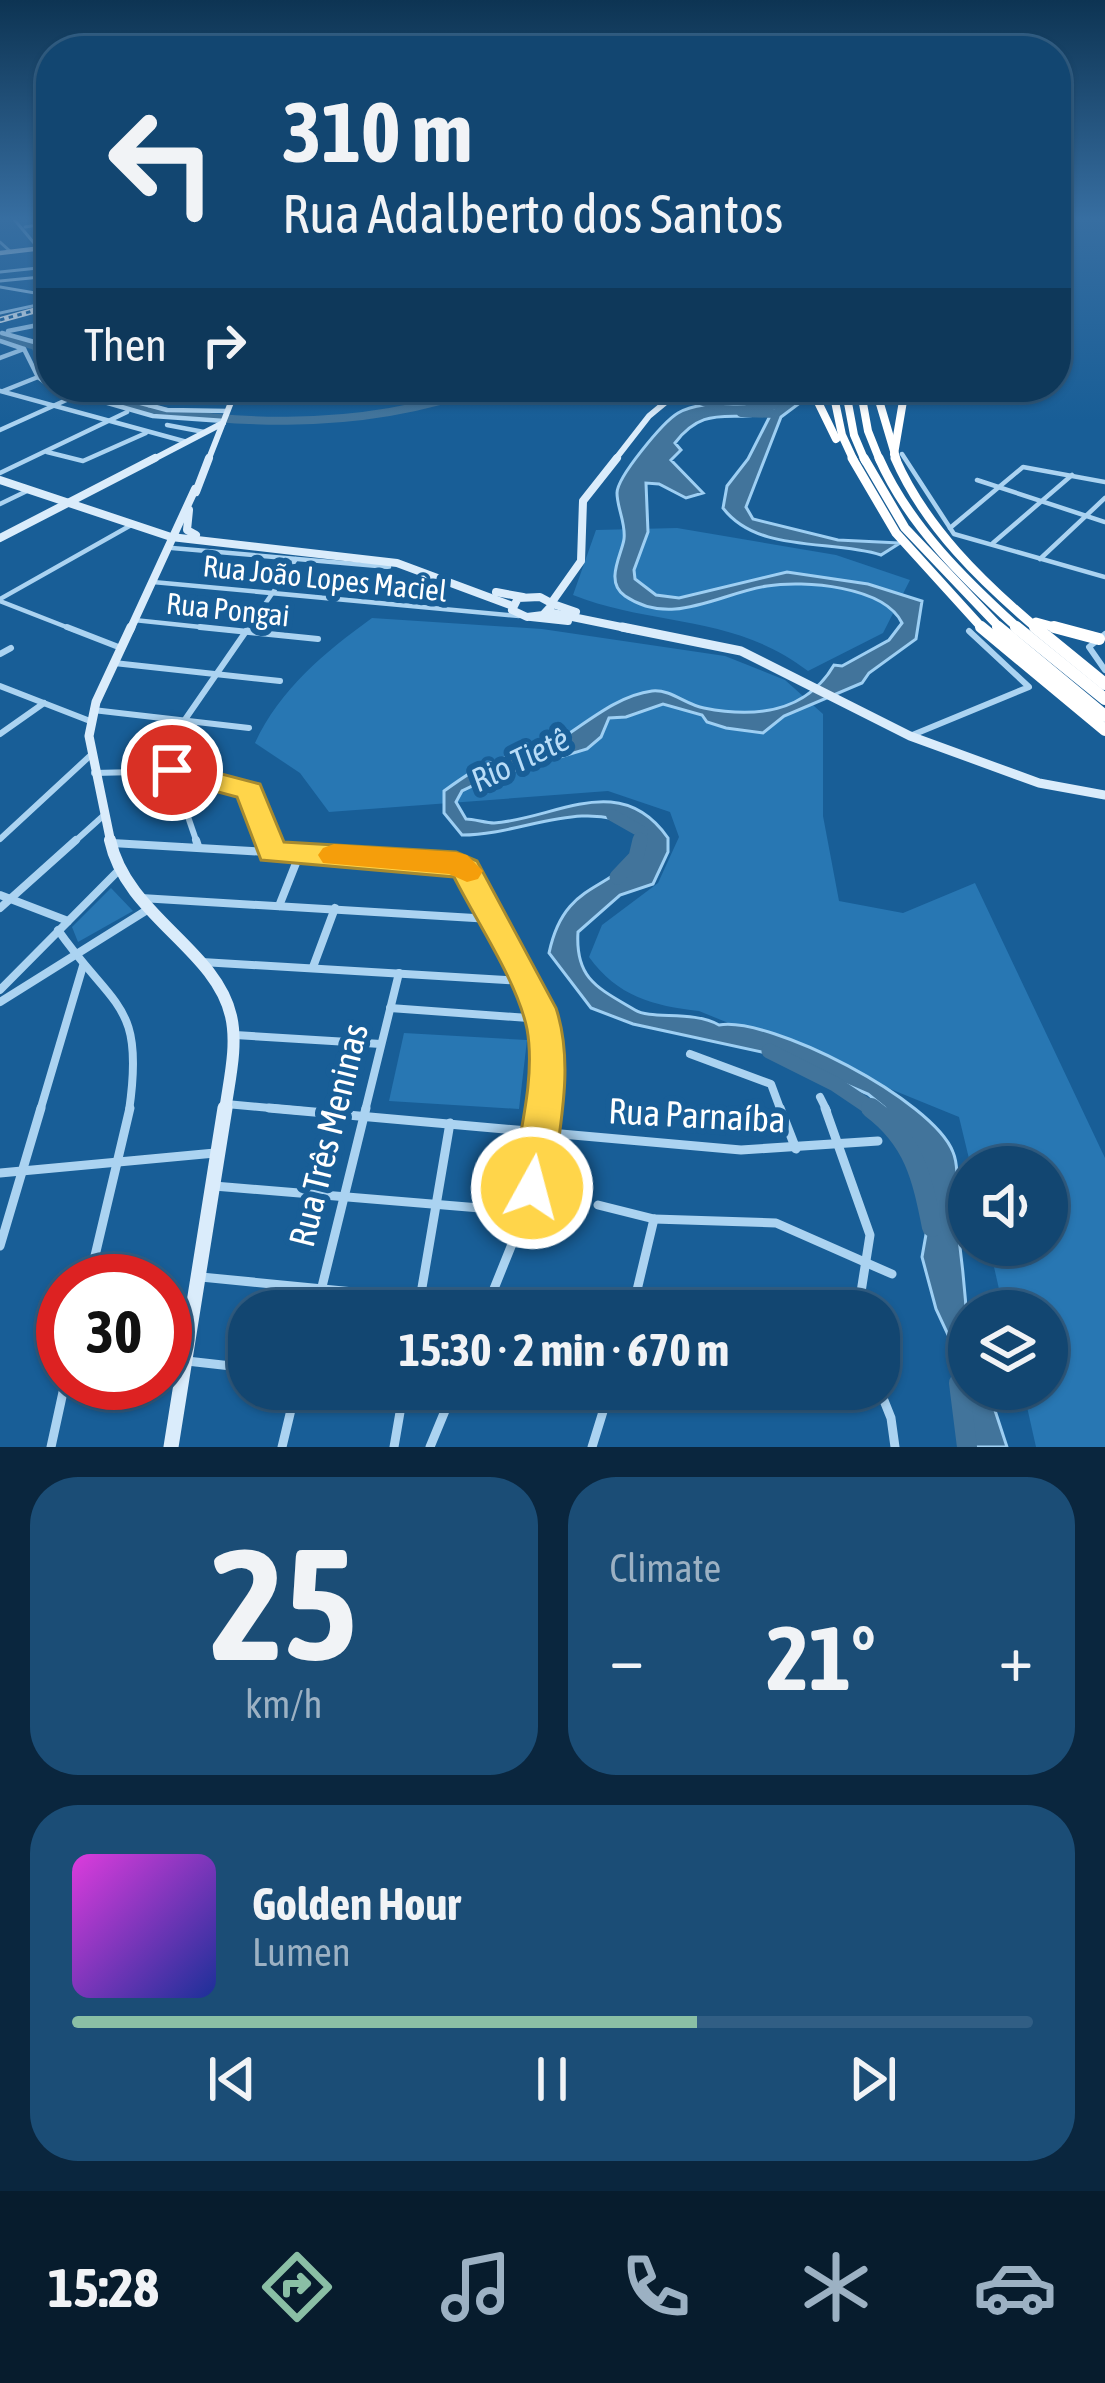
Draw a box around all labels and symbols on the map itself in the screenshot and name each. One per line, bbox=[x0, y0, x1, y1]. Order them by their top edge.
street label: Rua João Lopes Maciel bbox=[201, 548, 449, 608]
street label: Rua Pongai bbox=[165, 586, 291, 632]
pin bbox=[121, 719, 223, 821]
water label: Rio Tietê bbox=[465, 719, 575, 799]
street label: Rua Três Meninas bbox=[280, 1019, 376, 1251]
street label: Rua Parnaíba bbox=[607, 1089, 787, 1141]
position arrow bbox=[469, 1125, 595, 1251]
speed limit sign: 30 bbox=[36, 1254, 192, 1410]

